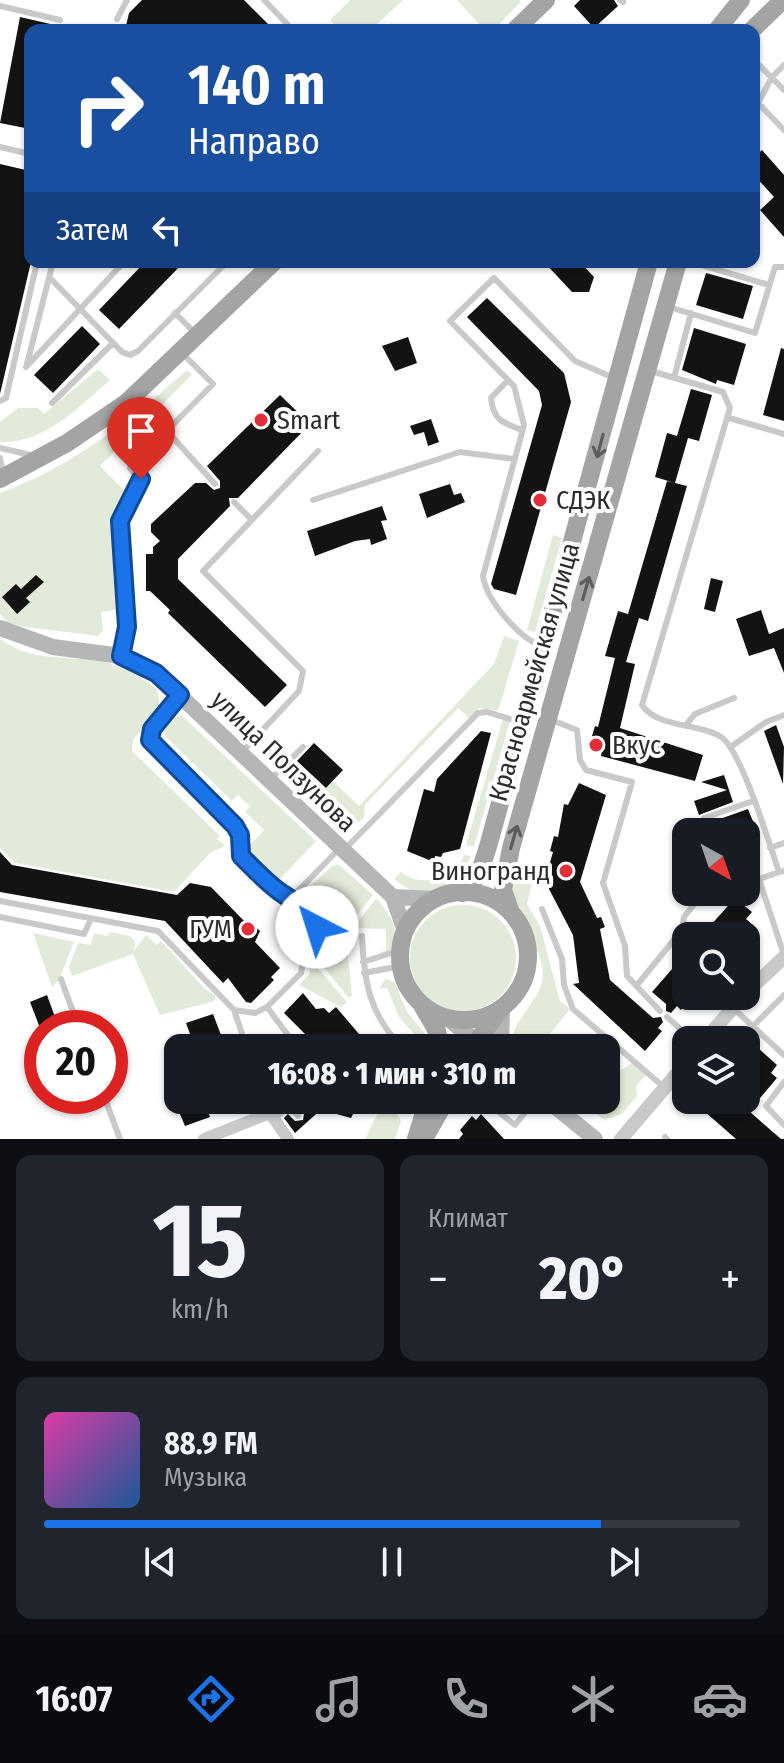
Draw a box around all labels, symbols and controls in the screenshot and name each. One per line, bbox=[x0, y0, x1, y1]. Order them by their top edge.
text: 140 m bbox=[188, 52, 325, 119]
icon: right bbox=[56, 56, 160, 160]
text: Направо bbox=[188, 120, 320, 164]
icon: left bbox=[145, 208, 189, 252]
text: Затем bbox=[56, 212, 129, 248]
pin bbox=[107, 397, 175, 479]
place label: Smart bbox=[277, 405, 341, 436]
icon: arrive bbox=[119, 409, 163, 453]
marker: Smart bbox=[252, 411, 270, 429]
one-way arrow bbox=[592, 432, 607, 458]
place label: СДЭК bbox=[556, 485, 610, 516]
marker: СДЭК bbox=[531, 491, 549, 509]
street label: Красноармейская улица bbox=[483, 539, 586, 805]
one-way arrow bbox=[580, 575, 595, 601]
street label: улица Ползунова bbox=[205, 684, 363, 838]
place label: Вкус bbox=[612, 730, 661, 761]
marker: Вкус bbox=[587, 736, 605, 754]
north arrow bbox=[672, 818, 760, 906]
map controls bbox=[672, 818, 760, 1114]
one-way arrow bbox=[507, 825, 522, 851]
place label: Виногранд bbox=[431, 856, 550, 887]
marker: Виногранд bbox=[557, 862, 575, 880]
position arrow bbox=[275, 885, 359, 969]
place label: ГУМ bbox=[189, 914, 232, 945]
marker: ГУМ bbox=[239, 920, 257, 938]
button: search bbox=[672, 922, 760, 1010]
speed limit sign: 20 bbox=[24, 1010, 128, 1114]
button: layers bbox=[672, 1026, 760, 1114]
text: 16:08 · 1 мин · 310 m bbox=[268, 1056, 516, 1092]
text: 15 bbox=[152, 1179, 248, 1304]
text: Климат bbox=[428, 1203, 508, 1234]
text: 20° bbox=[539, 1243, 629, 1315]
text: − bbox=[428, 1253, 448, 1306]
text: + bbox=[720, 1253, 740, 1306]
text: km/h bbox=[171, 1294, 229, 1325]
text: 88.9 FM bbox=[164, 1426, 258, 1462]
text: Музыка bbox=[164, 1462, 247, 1493]
icon: previous bbox=[138, 1540, 182, 1584]
icon: pause bbox=[370, 1540, 414, 1584]
icon: next bbox=[602, 1540, 646, 1584]
icon: directions bbox=[183, 1671, 239, 1727]
icon: music bbox=[311, 1671, 367, 1727]
icon: phone bbox=[438, 1671, 494, 1727]
icon: climate bbox=[565, 1671, 621, 1727]
icon: car bbox=[692, 1671, 748, 1727]
text: 16:07 bbox=[36, 1677, 112, 1721]

